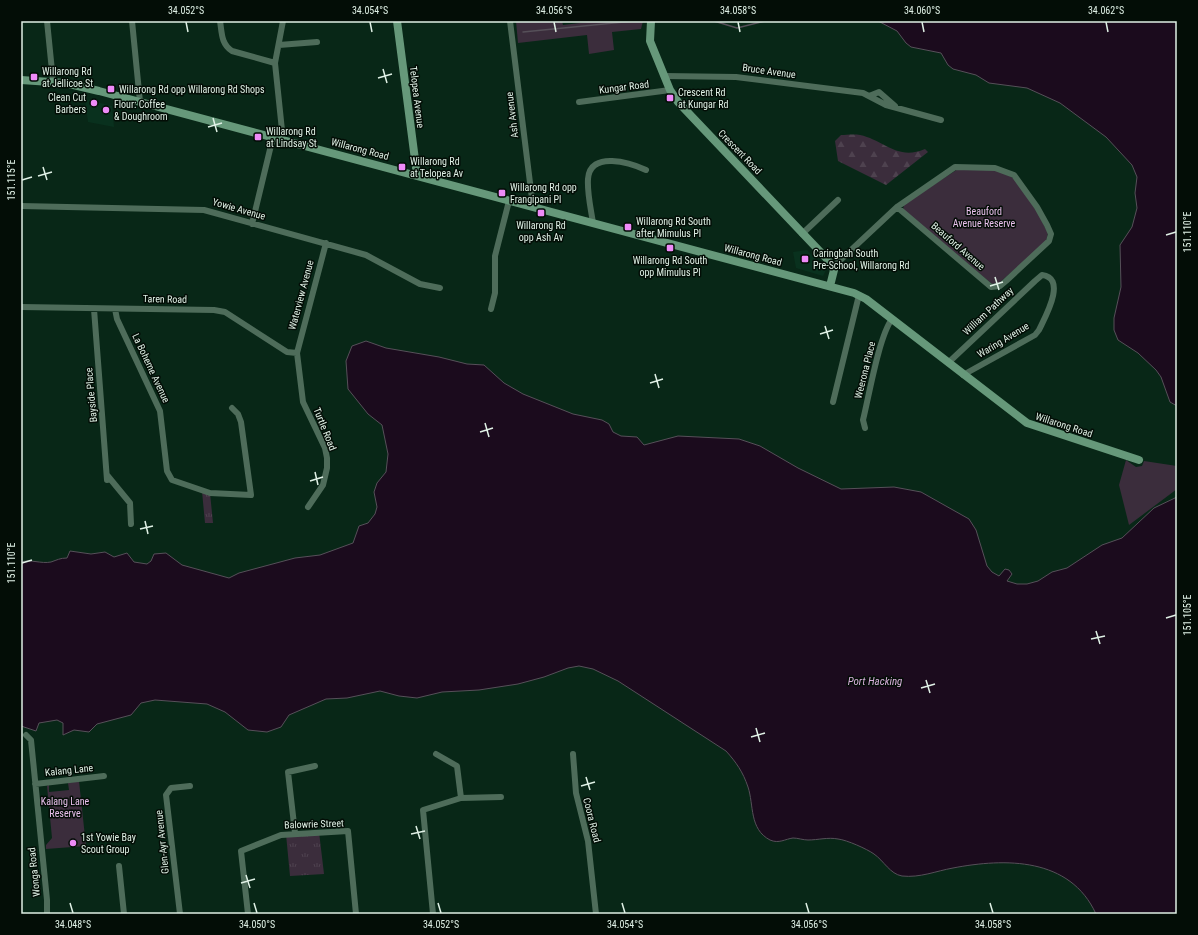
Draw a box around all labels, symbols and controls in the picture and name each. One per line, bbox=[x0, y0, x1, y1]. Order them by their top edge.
text: 34.052°S bbox=[168, 5, 204, 16]
text: 34.054°S bbox=[352, 5, 388, 16]
text: 34.056°S bbox=[536, 5, 572, 16]
text: 34.058°S bbox=[720, 5, 756, 16]
text: 34.060°S bbox=[904, 5, 940, 16]
text: 34.062°S bbox=[1088, 5, 1124, 16]
street label: Bruce Avenue bbox=[742, 62, 797, 80]
street label: Telopea Avenue bbox=[408, 65, 426, 129]
place label: Willarong Rd at Jellicoe St bbox=[42, 66, 93, 89]
marker: Willarong Rd at Jellicoe St bbox=[29, 72, 39, 82]
street label: Kungar Road bbox=[598, 78, 650, 96]
marker: Willarong Rd opp Willarong Rd Shops bbox=[106, 84, 116, 94]
place label: Willarong Rd opp Willarong Rd Shops bbox=[119, 84, 265, 95]
place label: Crescent Rd at Kungar Rd bbox=[678, 87, 728, 110]
street label: Ash Avenue bbox=[504, 91, 520, 139]
place label: Clean Cut Barbers bbox=[48, 92, 86, 115]
marker: Crescent Rd at Kungar Rd bbox=[665, 93, 675, 103]
marker: Clean Cut Barbers bbox=[89, 98, 99, 108]
place label: Flour: Coffee & Doughroom bbox=[114, 99, 168, 122]
marker: Flour: Coffee & Doughroom bbox=[101, 105, 111, 115]
place label: Willarong Rd at Lindsay St bbox=[266, 126, 317, 149]
street label: Crescent Road bbox=[716, 128, 764, 176]
marker: Willarong Rd at Lindsay St bbox=[253, 132, 263, 142]
street label: Willarong Road bbox=[330, 136, 390, 162]
place label: Willarong Rd at Telopea Av bbox=[410, 156, 464, 179]
text: 151.115°E bbox=[6, 159, 17, 200]
marker: Willarong Rd at Telopea Av bbox=[397, 162, 407, 172]
place label: Willarong Rd opp Frangipani Pl bbox=[510, 182, 577, 205]
marker: Willarong Rd opp Frangipani Pl bbox=[497, 188, 507, 198]
street label: Yowie Avenue bbox=[211, 196, 267, 222]
park label: Beauford Avenue Reserve bbox=[953, 206, 1015, 229]
marker: Willarong Rd opp Ash Av bbox=[536, 208, 546, 218]
text: 151.110°E bbox=[1182, 211, 1193, 252]
place label: Willarong Rd South after Mimulus Pl bbox=[636, 216, 711, 239]
place label: Willarong Rd opp Ash Av bbox=[516, 220, 566, 243]
street label: Beauford Avenue bbox=[929, 220, 987, 272]
marker: Willarong Rd South after Mimulus Pl bbox=[623, 222, 633, 232]
street label: Willarong Road bbox=[723, 242, 783, 268]
marker: Willarong Rd South opp Mimulus Pl bbox=[665, 243, 675, 253]
place label: Caringbah South Pre-School, Willarong Rd bbox=[813, 248, 910, 271]
marker: Caringbah South Pre-School, Willarong Rd bbox=[800, 254, 810, 264]
place label: Willarong Rd South opp Mimulus Pl bbox=[633, 255, 708, 278]
street label: Waterview Avenue bbox=[286, 259, 316, 331]
street label: William Pathway bbox=[961, 285, 1015, 337]
street label: Taren Road bbox=[143, 293, 187, 305]
street label: Waring Avenue bbox=[975, 320, 1031, 360]
street label: La Boheme Avenue bbox=[130, 332, 172, 405]
street label: Weerona Place bbox=[853, 340, 878, 400]
street label: Bayside Place bbox=[83, 367, 99, 423]
street label: Turtle Road bbox=[311, 406, 339, 452]
street label: Willarong Road bbox=[1034, 411, 1094, 439]
text: 151.110°E bbox=[6, 542, 17, 583]
text: 151.105°E bbox=[1182, 594, 1193, 635]
water label: Port Hacking bbox=[848, 675, 903, 688]
street label: Kalang Lane bbox=[44, 762, 94, 778]
park label: Kalang Lane Reserve bbox=[41, 796, 90, 819]
street label: Coora Road bbox=[581, 796, 603, 844]
street label: Glen-Ayr Avenue bbox=[153, 809, 171, 874]
street label: Balowrie Street bbox=[284, 817, 344, 831]
place label: 1st Yowie Bay Scout Group bbox=[81, 832, 136, 855]
marker: 1st Yowie Bay Scout Group bbox=[68, 838, 78, 848]
street label: Wonga Road bbox=[26, 847, 42, 897]
text: 34.048°S bbox=[55, 919, 91, 930]
text: 34.050°S bbox=[239, 919, 275, 930]
text: 34.052°S bbox=[423, 919, 459, 930]
text: 34.054°S bbox=[607, 919, 643, 930]
text: 34.056°S bbox=[791, 919, 827, 930]
text: 34.058°S bbox=[975, 919, 1011, 930]

